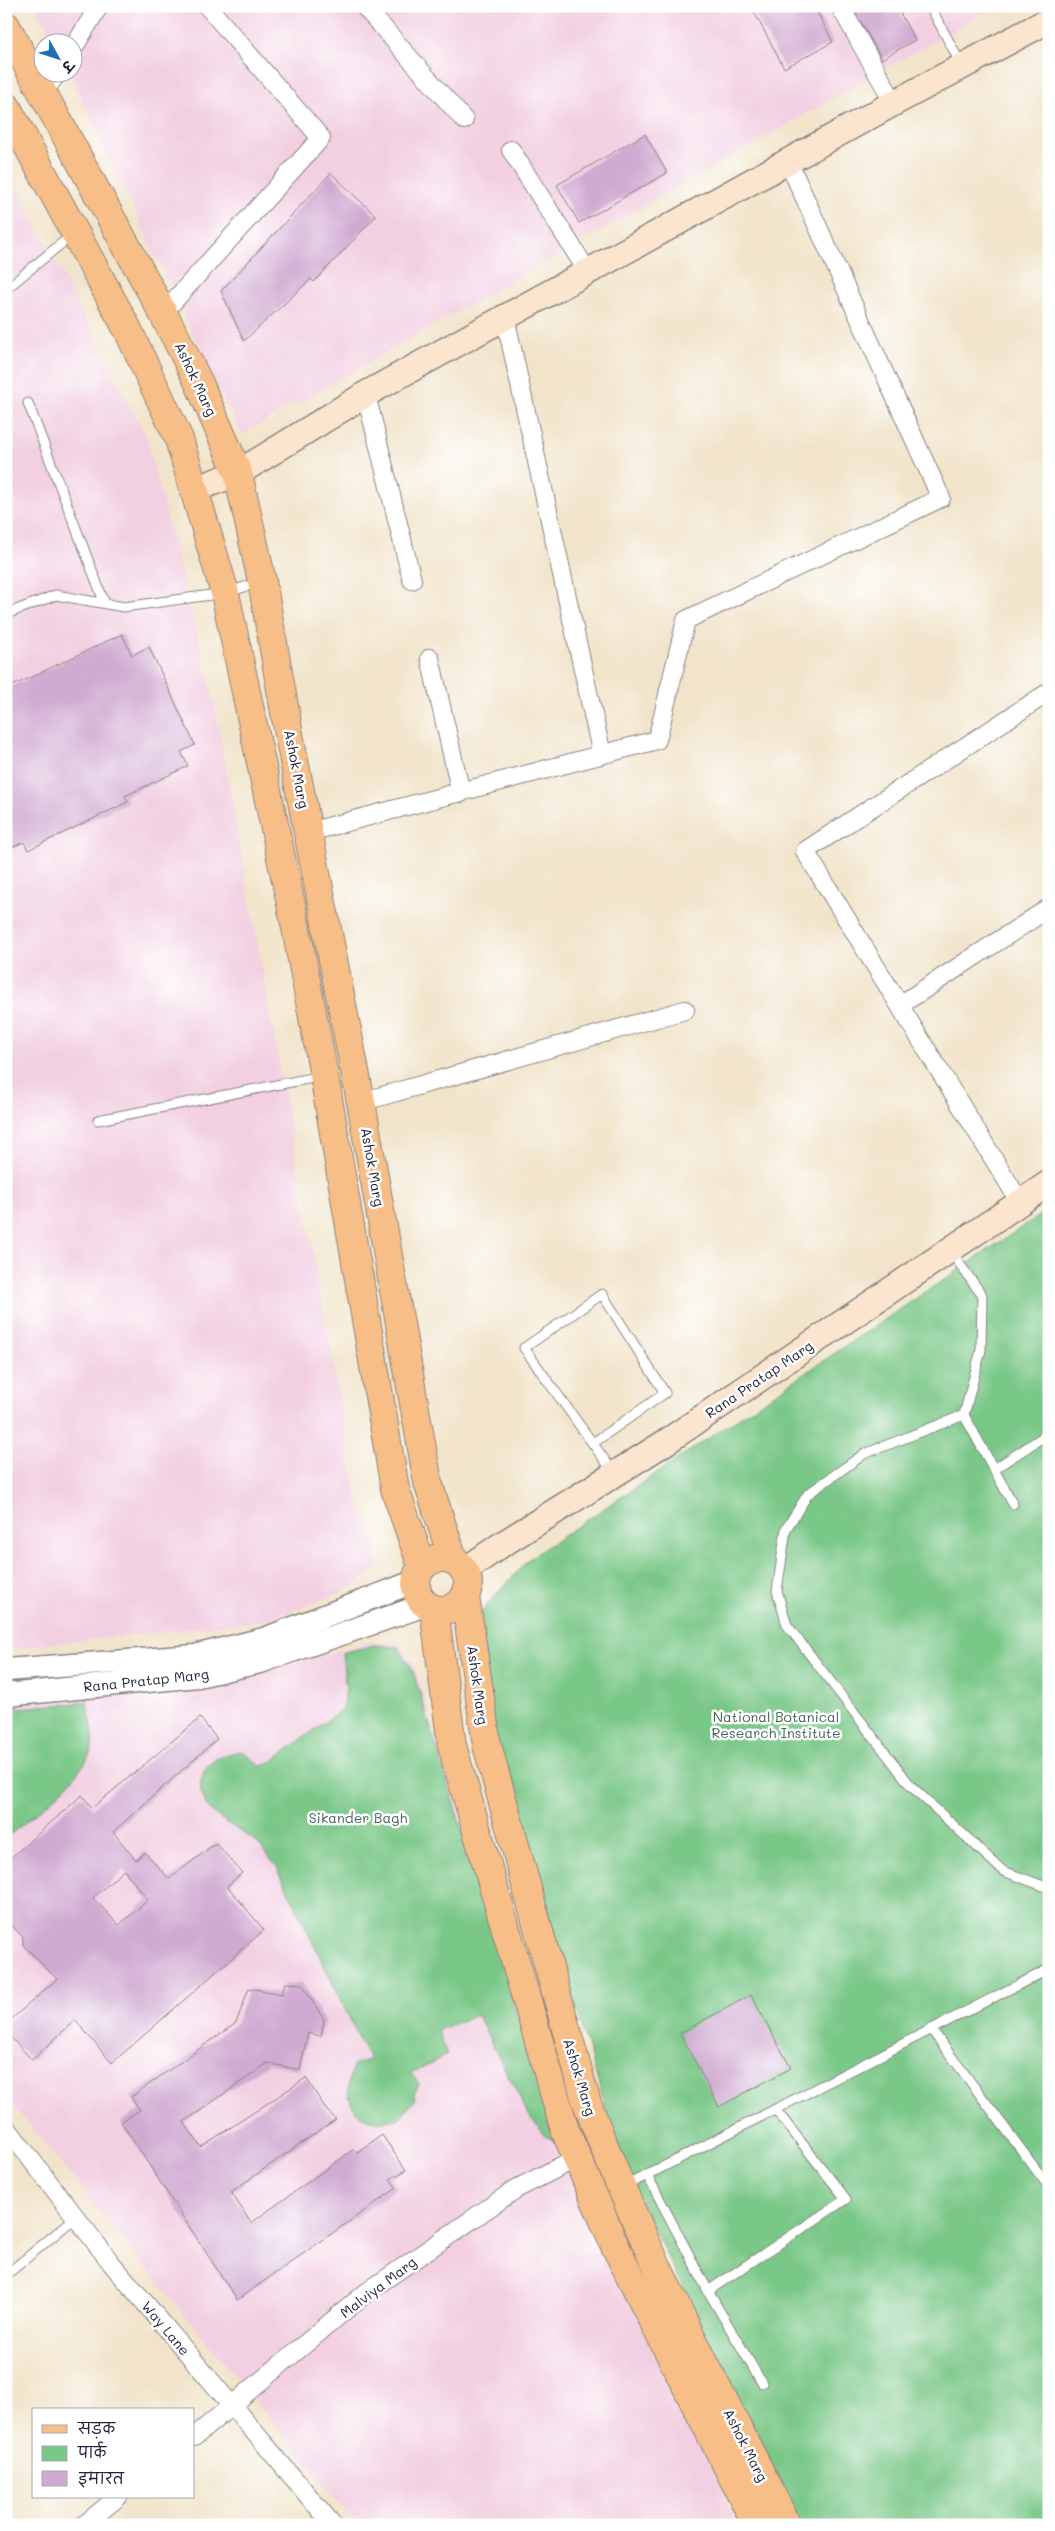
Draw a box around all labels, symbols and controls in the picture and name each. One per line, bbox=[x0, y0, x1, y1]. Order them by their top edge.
north arrow bbox=[32, 32, 82, 82]
text: उ bbox=[57, 55, 80, 78]
street label: Ashok Marg bbox=[171, 339, 221, 419]
street label: Ashok Marg bbox=[280, 728, 314, 810]
street label: Ashok Marg bbox=[357, 1126, 389, 1208]
street label: Rana Pratap Marg bbox=[701, 1336, 817, 1422]
street label: Ashok Marg bbox=[463, 1644, 493, 1726]
street label: Rana Pratap Marg bbox=[82, 1664, 210, 1696]
park label: National Botanical Research Institute bbox=[711, 1707, 841, 1742]
park label: Sikander Bagh bbox=[309, 1808, 407, 1827]
street label: Ashok Marg bbox=[559, 2036, 601, 2118]
street label: Malviya Marg bbox=[336, 2252, 420, 2322]
street label: Way Lane bbox=[138, 2297, 194, 2359]
street label: Ashok Marg bbox=[719, 2405, 773, 2485]
legend bbox=[32, 2408, 195, 2498]
text: सड़क bbox=[77, 2418, 116, 2439]
text: पार्क bbox=[77, 2441, 108, 2462]
text: इमारत bbox=[78, 2468, 125, 2488]

